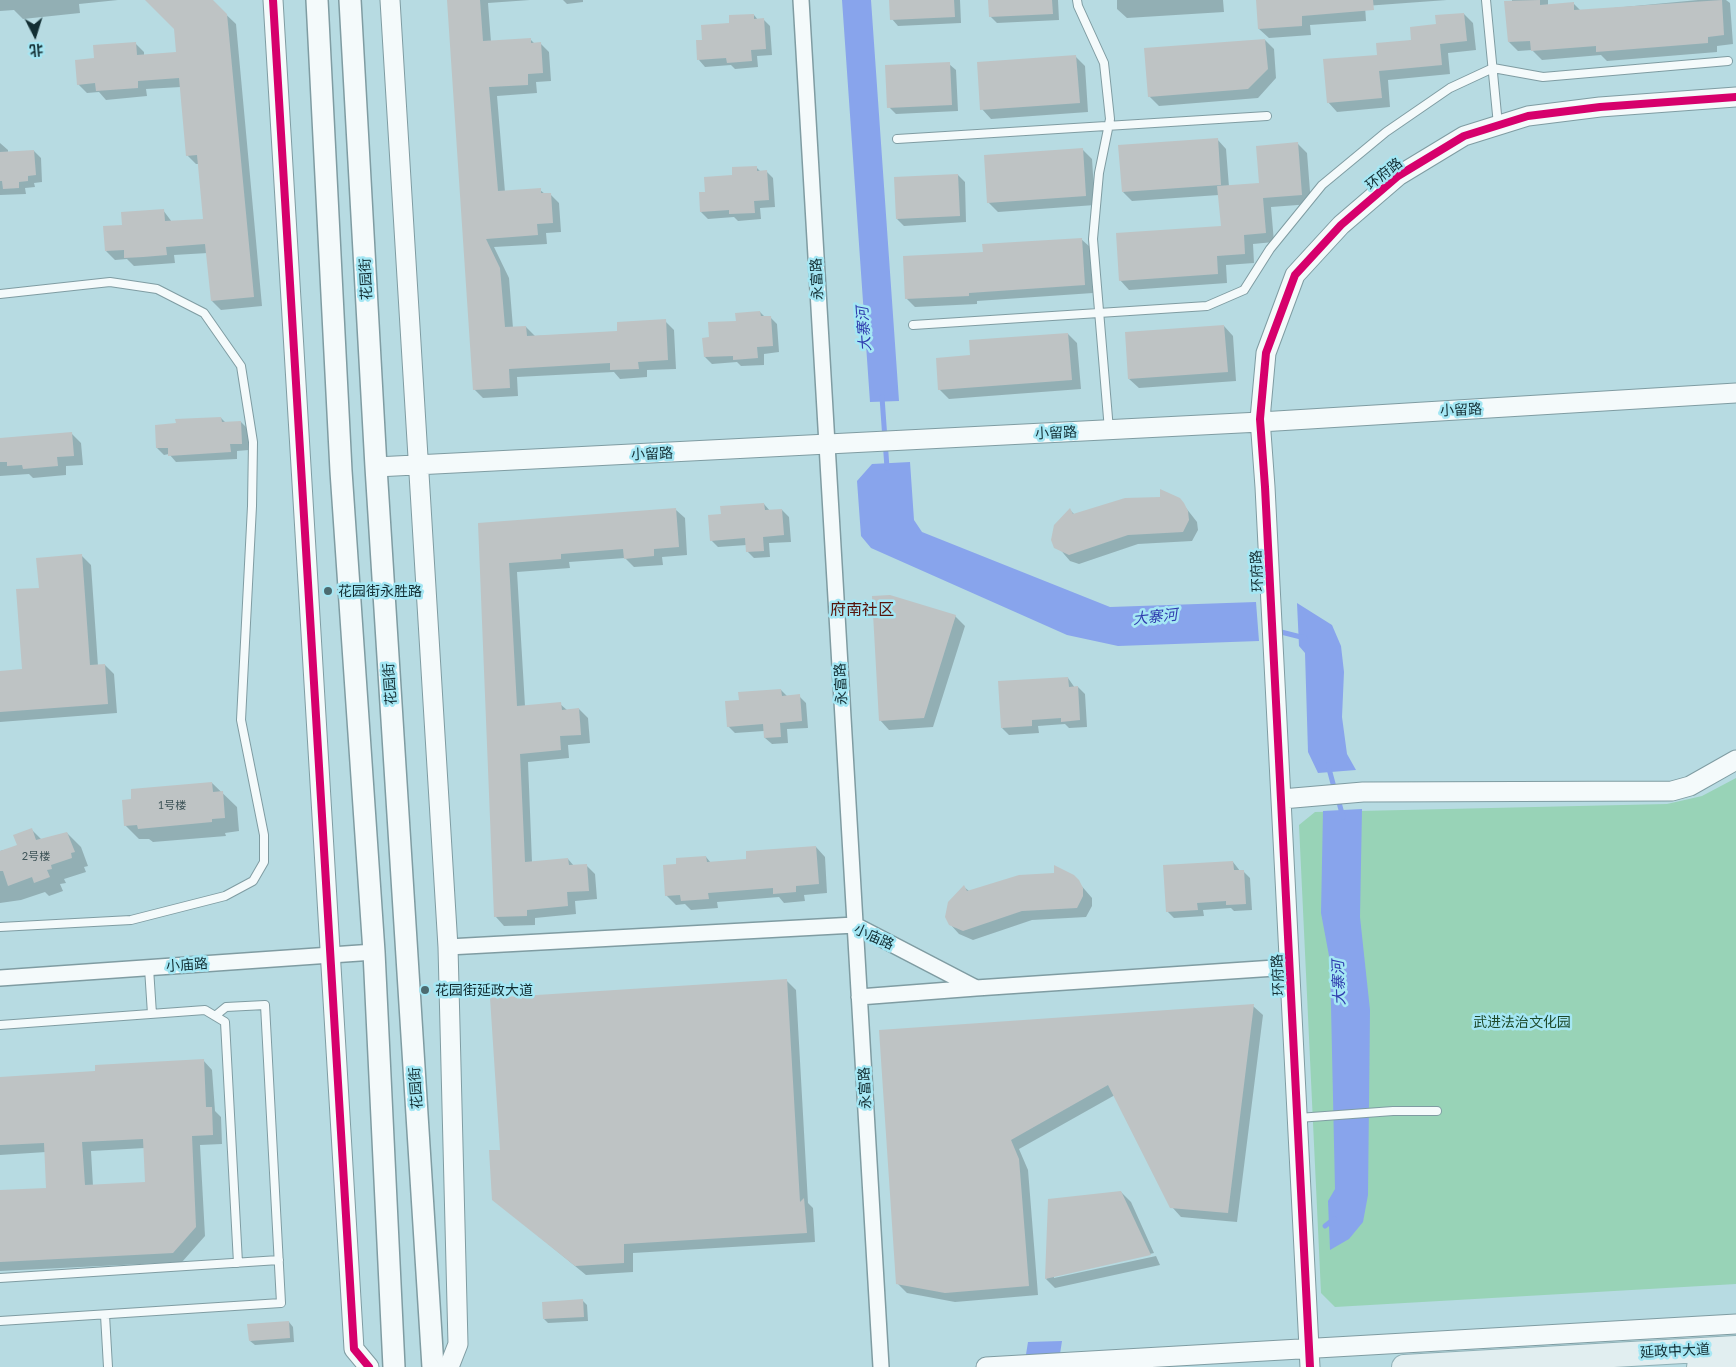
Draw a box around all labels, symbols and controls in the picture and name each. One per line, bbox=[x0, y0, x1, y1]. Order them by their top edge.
north arrow bbox=[10, 10, 60, 60]
text: 北 bbox=[29, 41, 44, 60]
street label: 环府路 bbox=[1362, 154, 1406, 194]
street label: 花园街 bbox=[357, 258, 375, 300]
street label: 永富路 bbox=[808, 258, 826, 300]
water label: 大寨河 bbox=[853, 306, 875, 352]
street label: 小留路 bbox=[1440, 401, 1482, 419]
street label: 小留路 bbox=[1035, 424, 1077, 442]
street label: 小留路 bbox=[631, 445, 673, 463]
street label: 环府路 bbox=[1248, 550, 1266, 592]
place label: 花园街永胜路 bbox=[338, 583, 422, 599]
marker: 花园街永胜路 bbox=[322, 585, 334, 597]
district label: 府南社区 bbox=[830, 600, 894, 620]
water label: 大寨河 bbox=[1132, 606, 1178, 628]
street label: 花园街 bbox=[380, 662, 400, 706]
street label: 永富路 bbox=[832, 663, 850, 705]
house number: 1号楼 bbox=[158, 798, 186, 812]
house number: 2号楼 bbox=[22, 849, 50, 863]
street label: 小庙路 bbox=[851, 921, 897, 953]
street label: 环府路 bbox=[1269, 954, 1287, 996]
street label: 小庙路 bbox=[165, 955, 209, 975]
water label: 大寨河 bbox=[1329, 960, 1349, 1006]
place label: 花园街延政大道 bbox=[435, 982, 533, 998]
marker: 花园街延政大道 bbox=[419, 984, 431, 996]
park label: 武进法治文化园 bbox=[1473, 1014, 1571, 1030]
street label: 花园街 bbox=[406, 1066, 426, 1110]
street label: 永富路 bbox=[856, 1067, 874, 1109]
street label: 延政中大道 bbox=[1640, 1341, 1710, 1361]

